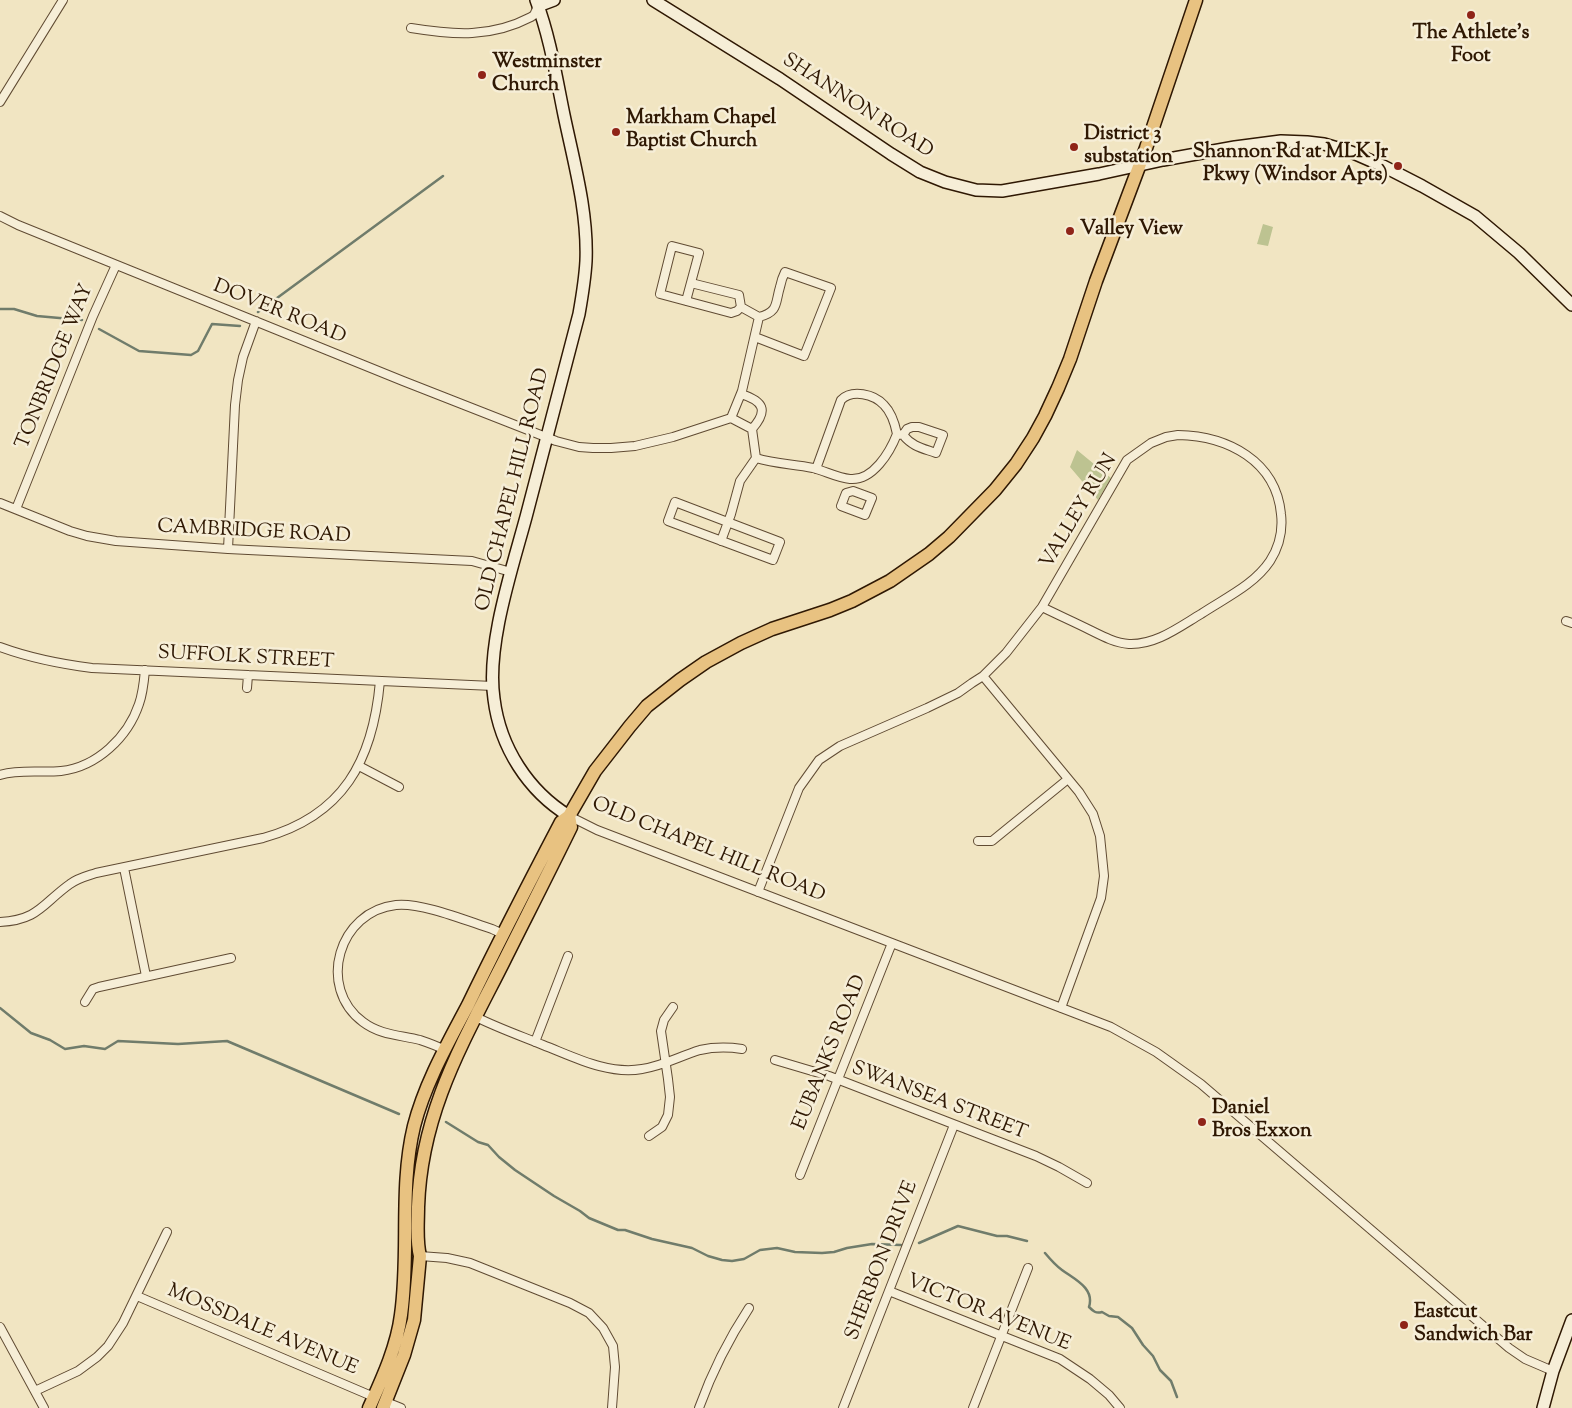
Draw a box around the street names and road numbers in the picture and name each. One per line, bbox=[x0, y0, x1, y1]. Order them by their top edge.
street label: SHANNON ROAD bbox=[777, 49, 937, 165]
street label: DOVER ROAD bbox=[209, 275, 349, 351]
street label: TONBRIDGE WAY bbox=[12, 281, 100, 453]
street label: OLD CHAPEL HILL ROAD bbox=[472, 366, 556, 614]
street label: VALLEY RUN bbox=[1036, 450, 1124, 574]
street label: CAMBRIDGE ROAD bbox=[157, 516, 351, 550]
street label: SUFFOLK STREET bbox=[157, 642, 335, 676]
street label: OLD CHAPEL HILL ROAD bbox=[588, 793, 828, 909]
street label: EUBANKS ROAD bbox=[789, 972, 873, 1134]
street label: SWANSEA STREET bbox=[848, 1057, 1030, 1147]
street label: SHERBON DRIVE bbox=[842, 1178, 924, 1344]
street label: VICTOR AVENUE bbox=[903, 1270, 1073, 1358]
street label: MOSSDALE AVENUE bbox=[163, 1280, 361, 1382]

